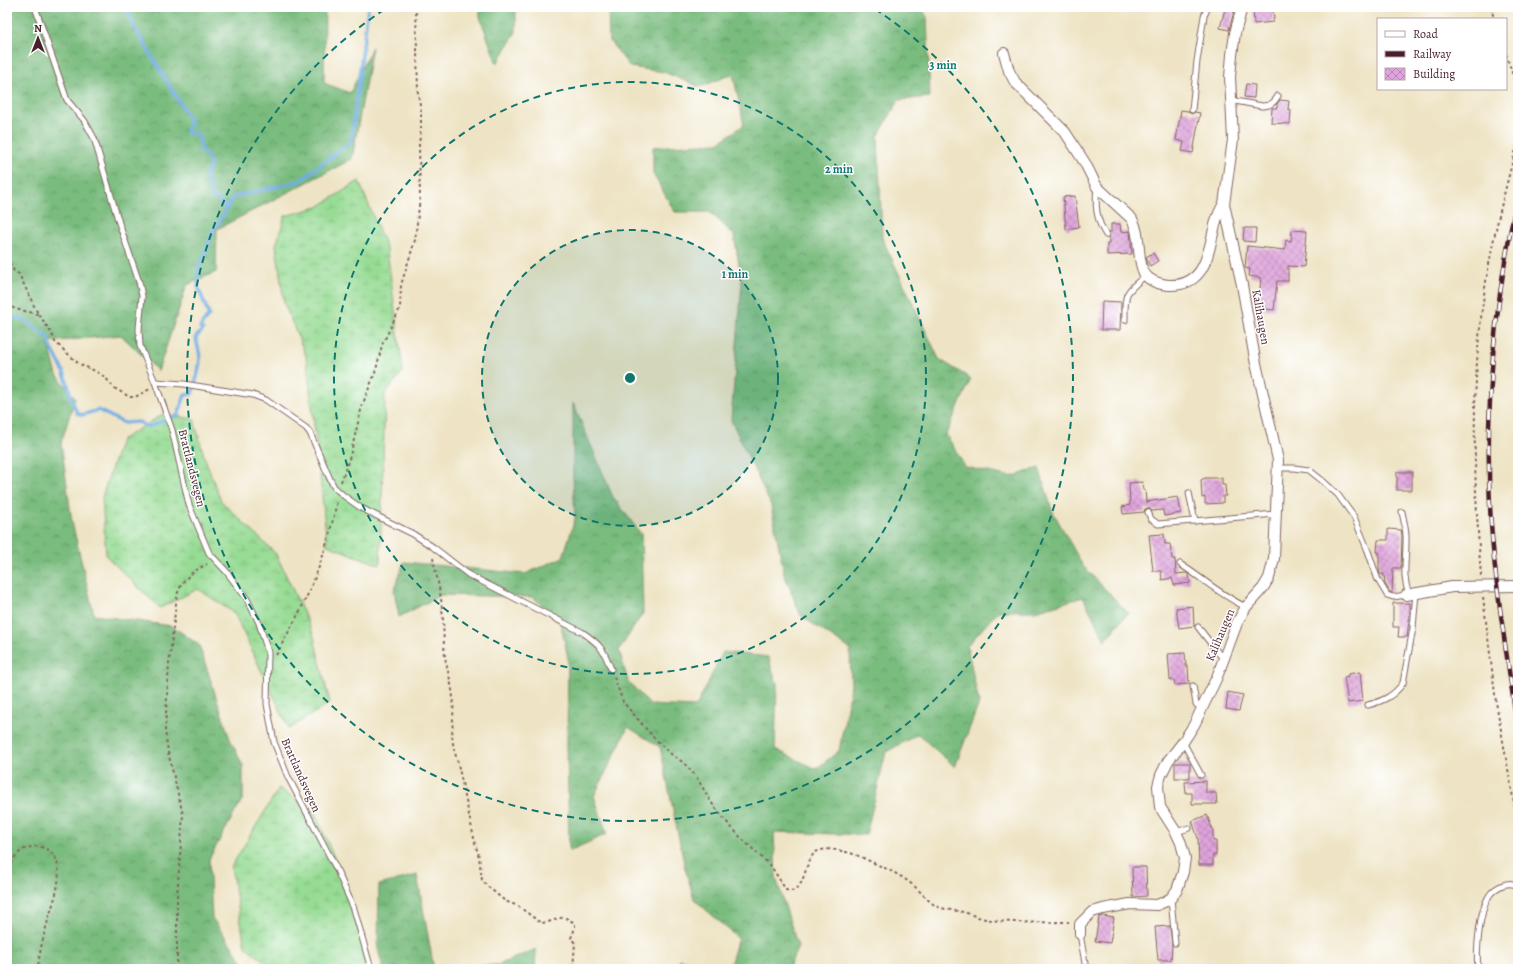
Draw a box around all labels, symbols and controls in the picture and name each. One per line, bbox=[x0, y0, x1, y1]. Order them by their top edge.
north arrow bbox=[18, 18, 58, 58]
legend bbox=[1377, 18, 1507, 90]
text: N bbox=[34, 21, 42, 36]
text: Road bbox=[1413, 26, 1439, 42]
text: Railway bbox=[1413, 46, 1452, 62]
text: 3 min bbox=[929, 57, 957, 73]
text: Building bbox=[1413, 66, 1455, 82]
text: 2 min bbox=[825, 161, 853, 177]
text: 1 min bbox=[722, 266, 749, 282]
street label: Kalihaugen bbox=[1248, 288, 1274, 346]
centre of rings bbox=[623, 371, 637, 385]
street label: Brattlandsvegen bbox=[175, 427, 210, 509]
street label: Kalihaugen bbox=[1202, 606, 1238, 664]
street label: Brattlandsvegen bbox=[277, 735, 325, 815]

